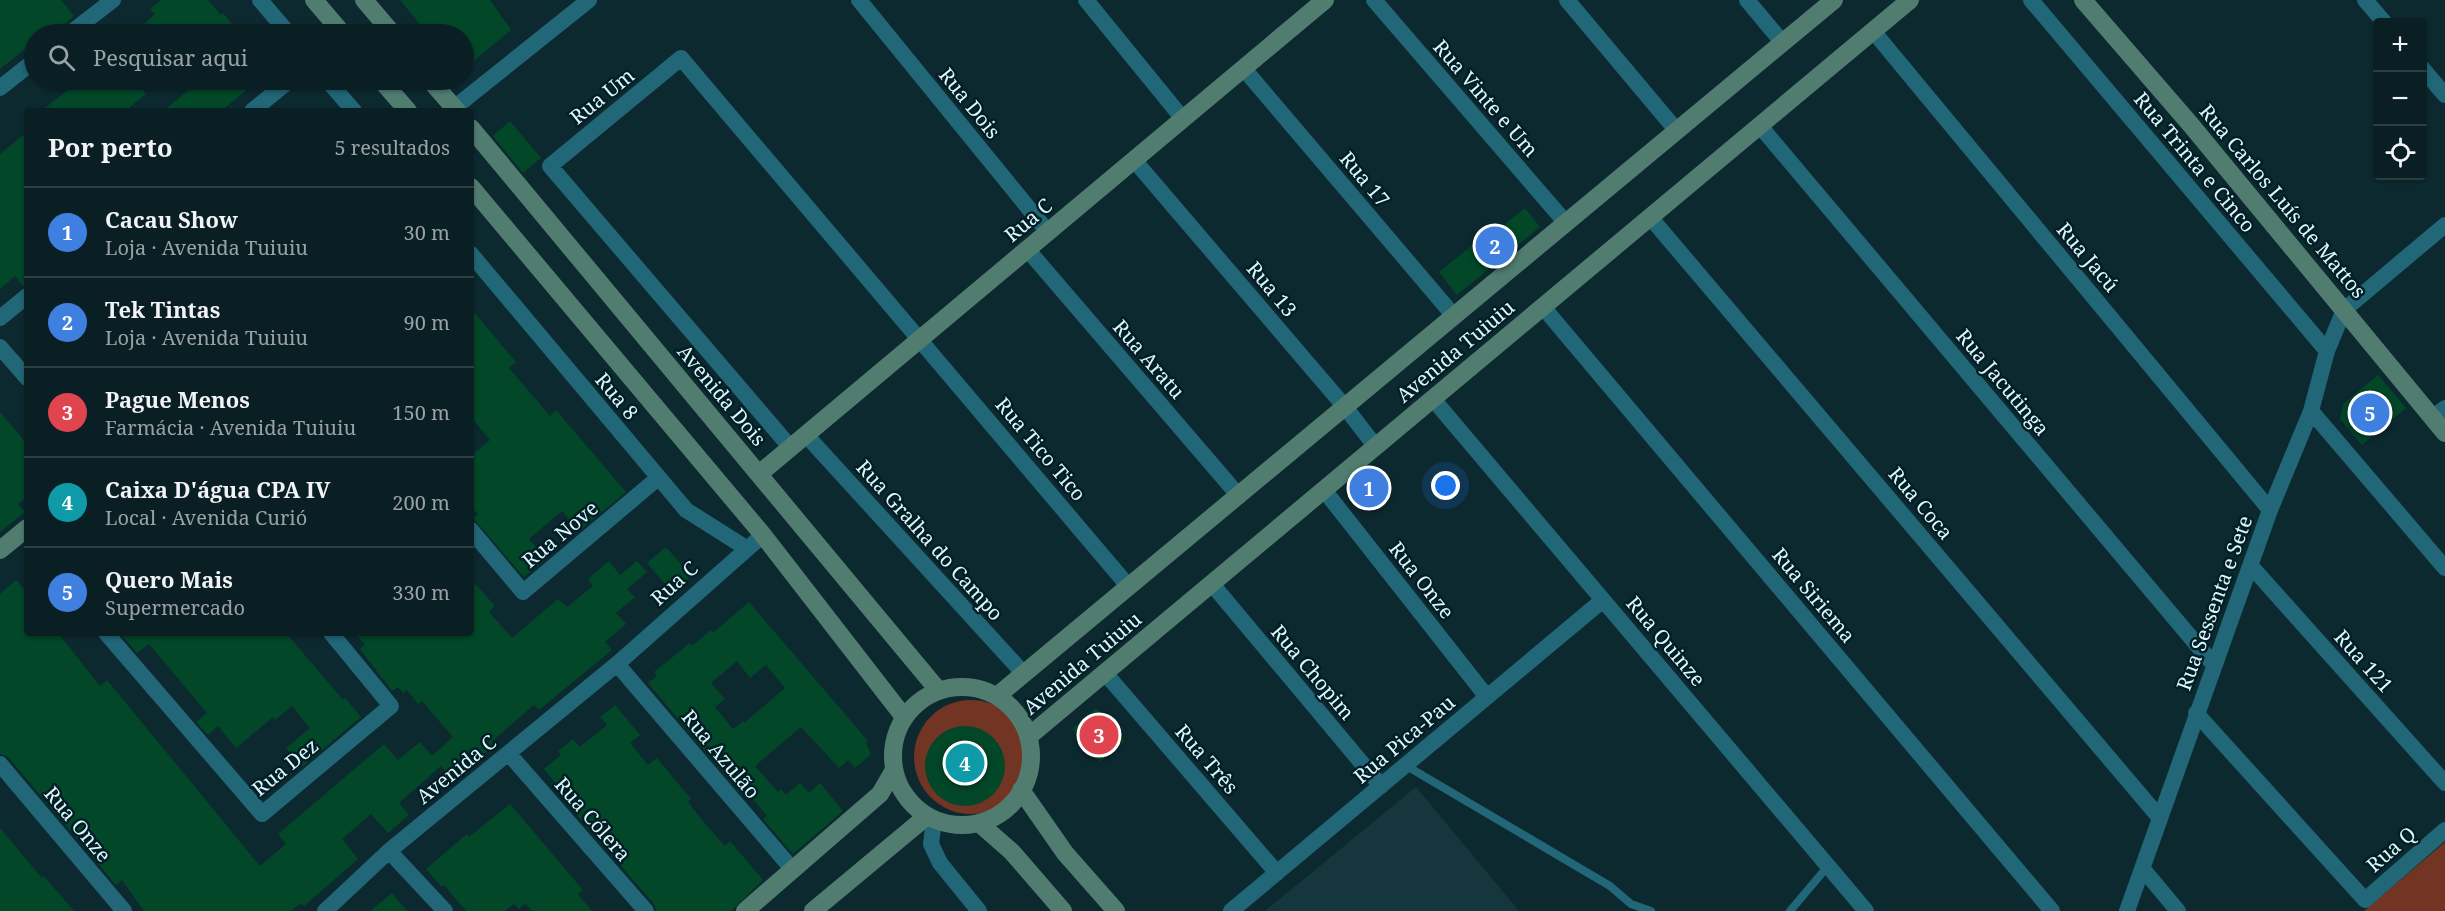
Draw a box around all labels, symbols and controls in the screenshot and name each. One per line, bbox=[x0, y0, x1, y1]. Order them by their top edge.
map controls bbox=[2373, 18, 2427, 180]
button: + bbox=[2373, 18, 2427, 72]
search box bbox=[24, 24, 474, 90]
street label: Rua Vinte e Um bbox=[1428, 34, 1545, 162]
icon: search bbox=[45, 41, 78, 74]
text: Pesquisar aqui bbox=[93, 42, 248, 72]
street label: Rua Um bbox=[564, 62, 640, 130]
street label: Rua Dois bbox=[933, 62, 1007, 144]
button: − bbox=[2373, 72, 2427, 126]
street label: Rua Trinta e Cinco bbox=[2128, 86, 2262, 238]
street label: Rua Carlos Luís de Mattos bbox=[2194, 98, 2372, 304]
button: locate bbox=[2373, 126, 2427, 180]
text: Por perto bbox=[48, 129, 173, 165]
text: 5 resultados bbox=[334, 134, 450, 161]
street label: Rua 17 bbox=[1334, 146, 1396, 212]
street label: Rua C bbox=[998, 192, 1058, 248]
text: Cacau Show bbox=[105, 204, 238, 234]
street label: Rua Jacú bbox=[2051, 216, 2125, 298]
text: 1 bbox=[62, 219, 73, 246]
text: 30 m bbox=[404, 219, 450, 246]
pin: 2 bbox=[1476, 224, 1514, 268]
text: Loja · Avenida Tuiuiu bbox=[105, 234, 308, 261]
street label: Rua 13 bbox=[1241, 256, 1303, 322]
street label: Avenida Tuiuiu bbox=[1390, 293, 1520, 408]
text: Tek Tintas bbox=[105, 294, 220, 324]
text: 2 bbox=[62, 309, 73, 336]
text: 90 m bbox=[404, 309, 450, 336]
street label: Rua Aratu bbox=[1107, 314, 1191, 404]
street label: Rua Jacutinga bbox=[1950, 323, 2056, 441]
text: Loja · Avenida Tuiuiu bbox=[105, 324, 308, 351]
street label: Avenida Dois bbox=[672, 339, 772, 451]
street label: Rua 8 bbox=[589, 367, 645, 425]
text: Pague Menos bbox=[105, 384, 250, 414]
pin: 5 bbox=[2350, 390, 2390, 436]
street label: Rua Tico Tico bbox=[990, 391, 1092, 507]
text: 3 bbox=[62, 399, 73, 426]
text: 150 m bbox=[392, 399, 450, 426]
text: Farmácia · Avenida Tuiuiu bbox=[105, 414, 356, 441]
street label: Rua Gralha do Campo bbox=[851, 454, 1009, 626]
street label: Rua Coca bbox=[1883, 461, 1959, 545]
pin: 1 bbox=[1350, 466, 1388, 510]
your location bbox=[1431, 471, 1460, 500]
text: Caixa D'água CPA IV bbox=[105, 474, 330, 504]
text: 4 bbox=[62, 489, 73, 516]
text: 200 m bbox=[392, 489, 450, 516]
street label: Rua Nove bbox=[516, 494, 604, 574]
text: Local · Avenida Curió bbox=[105, 504, 307, 531]
street label: Rua Sessenta e Sete bbox=[2170, 512, 2258, 694]
street label: Rua Onze bbox=[1383, 536, 1461, 624]
street label: Rua Siriema bbox=[1766, 542, 1862, 648]
street label: Rua C bbox=[645, 555, 703, 611]
text: Quero Mais bbox=[105, 564, 233, 594]
text: 5 bbox=[62, 579, 73, 606]
text: 330 m bbox=[392, 579, 450, 606]
street label: Rua Quinze bbox=[1620, 590, 1712, 692]
text: Supermercado bbox=[105, 594, 245, 621]
street label: Avenida Tuiuiu bbox=[1017, 605, 1147, 720]
street label: Rua Chopim bbox=[1265, 619, 1361, 725]
street label: Rua 121 bbox=[2329, 624, 2399, 698]
street label: Rua Pica-Pau bbox=[1348, 689, 1460, 789]
street label: Rua Azulão bbox=[676, 704, 766, 804]
pin: 3 bbox=[1080, 712, 1118, 758]
street label: Rua Três bbox=[1169, 719, 1245, 799]
street label: Avenida C bbox=[410, 728, 502, 810]
street label: Rua Dez bbox=[246, 732, 324, 802]
pin: 4 bbox=[946, 740, 984, 786]
street label: Rua Cólera bbox=[549, 771, 637, 867]
street label: Rua Onze bbox=[38, 780, 118, 868]
street label: Rua Q bbox=[2361, 820, 2421, 878]

